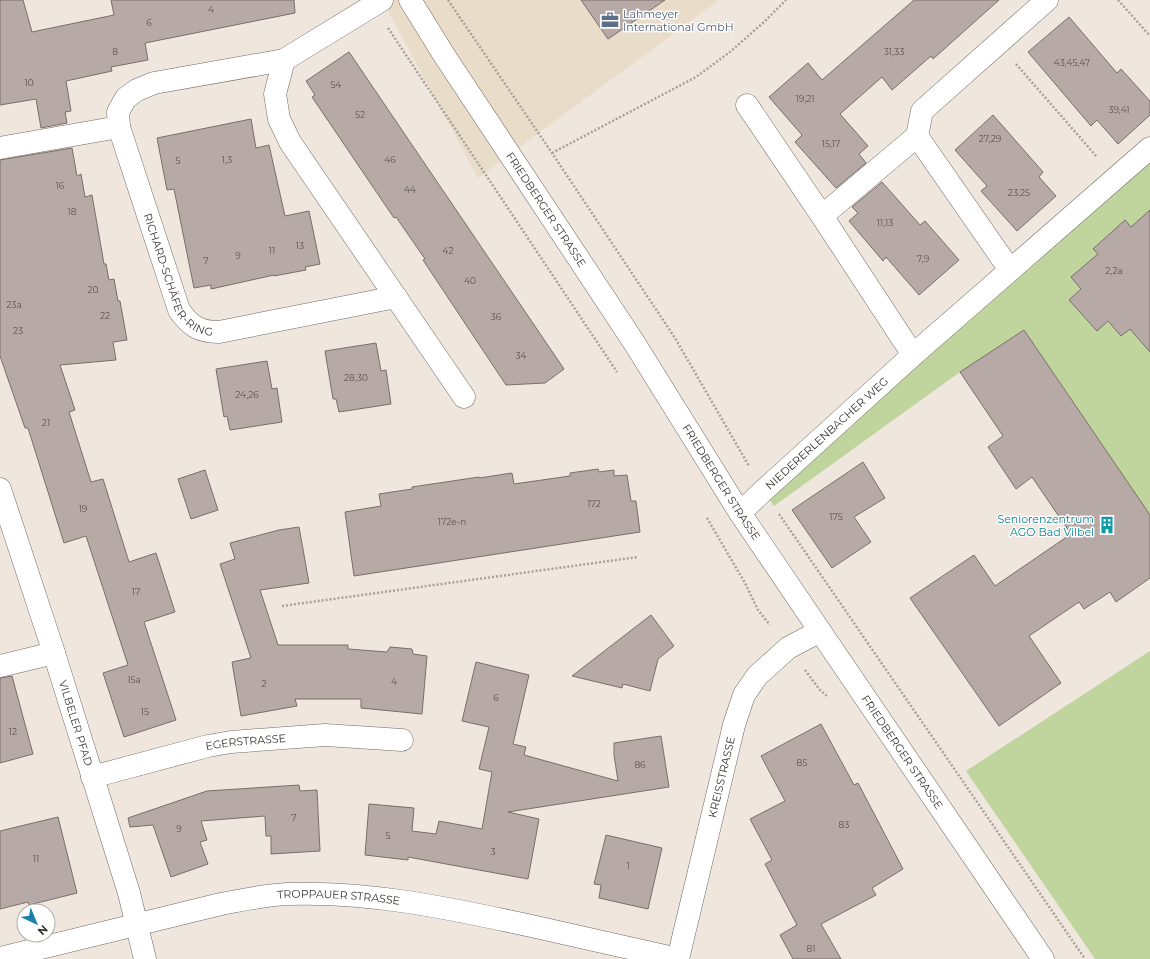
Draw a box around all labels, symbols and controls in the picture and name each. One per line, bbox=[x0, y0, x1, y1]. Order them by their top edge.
house number: 4 bbox=[208, 4, 214, 15]
place label: Lahmeyer International GmbH bbox=[623, 7, 734, 34]
office icon: Lahmeyer International GmbH bbox=[600, 10, 620, 30]
house number: 6 bbox=[146, 17, 152, 28]
house number: 8 bbox=[112, 46, 118, 57]
house number: 31,33 bbox=[884, 46, 904, 57]
house number: 43,45,47 bbox=[1054, 57, 1090, 68]
house number: 10 bbox=[24, 77, 34, 88]
house number: 54 bbox=[330, 79, 342, 90]
house number: 19,21 bbox=[796, 93, 815, 104]
house number: 39,41 bbox=[1108, 104, 1130, 115]
house number: 52 bbox=[355, 109, 365, 120]
house number: 27,29 bbox=[979, 133, 1002, 144]
house number: 15,17 bbox=[822, 138, 840, 149]
street label: FRIEDBERGER STRASSE bbox=[503, 150, 589, 270]
house number: 1,3 bbox=[222, 154, 232, 165]
house number: 46 bbox=[384, 154, 396, 165]
house number: 5 bbox=[175, 155, 181, 166]
house number: 16 bbox=[56, 180, 65, 191]
house number: 44 bbox=[404, 184, 416, 195]
house number: 23,25 bbox=[1008, 187, 1030, 198]
house number: 18 bbox=[68, 206, 77, 217]
street label: RICHARD-SCHÄFER-RING bbox=[141, 211, 214, 339]
house number: 11,13 bbox=[877, 217, 893, 228]
house number: 13 bbox=[296, 240, 304, 251]
house number: 11 bbox=[269, 245, 275, 256]
house number: 42 bbox=[442, 245, 454, 256]
house number: 9 bbox=[235, 250, 241, 261]
house number: 7,9 bbox=[917, 253, 930, 264]
house number: 7 bbox=[203, 255, 209, 266]
house number: 2,2a bbox=[1105, 265, 1123, 276]
house number: 40 bbox=[464, 275, 476, 286]
house number: 20 bbox=[87, 284, 99, 295]
house number: 23a bbox=[6, 299, 22, 310]
house number: 22 bbox=[100, 310, 110, 321]
house number: 36 bbox=[491, 311, 502, 322]
house number: 23 bbox=[13, 325, 23, 336]
house number: 34 bbox=[515, 350, 527, 361]
house number: 28,30 bbox=[344, 372, 368, 383]
street label: NIEDERERLENBACHER WEG bbox=[762, 374, 891, 492]
house number: 24,26 bbox=[235, 389, 259, 400]
house number: 21 bbox=[42, 417, 50, 428]
street label: FRIEDBERGER STRASSE bbox=[679, 421, 763, 543]
house number: 172 bbox=[587, 498, 601, 509]
house number: 19 bbox=[79, 503, 88, 514]
house number: 175 bbox=[829, 511, 843, 522]
place label: Seniorenzentrum AGO Bad Vilbel bbox=[997, 512, 1094, 539]
building icon: Seniorenzentrum AGO Bad Vilbel bbox=[1097, 515, 1117, 535]
house number: 172e-n bbox=[438, 516, 466, 527]
house number: 17 bbox=[132, 586, 140, 597]
house number: 15a bbox=[127, 674, 141, 685]
house number: 4 bbox=[391, 676, 397, 687]
street label: VILBELER PFAD bbox=[56, 678, 96, 768]
house number: 2 bbox=[261, 678, 267, 689]
house number: 6 bbox=[493, 692, 499, 703]
street label: FRIEDBERGER STRASSE bbox=[859, 692, 946, 812]
house number: 15 bbox=[141, 706, 149, 717]
house number: 12 bbox=[9, 726, 17, 737]
street label: EGERSTRASSE bbox=[204, 731, 286, 753]
street label: KREISSTRASSE bbox=[705, 735, 738, 819]
house number: 85 bbox=[797, 757, 807, 768]
house number: 86 bbox=[634, 759, 646, 770]
house number: 7 bbox=[291, 812, 297, 823]
house number: 83 bbox=[839, 819, 849, 830]
house number: 9 bbox=[176, 823, 182, 834]
house number: 5 bbox=[385, 830, 391, 841]
house number: 3 bbox=[490, 846, 496, 857]
house number: 11 bbox=[33, 853, 39, 864]
house number: 1 bbox=[626, 860, 630, 871]
street label: TROPPAUER STRASSE bbox=[277, 887, 401, 908]
north arrow bbox=[16, 903, 56, 943]
text: N bbox=[35, 922, 51, 938]
house number: 81 bbox=[807, 943, 816, 954]

